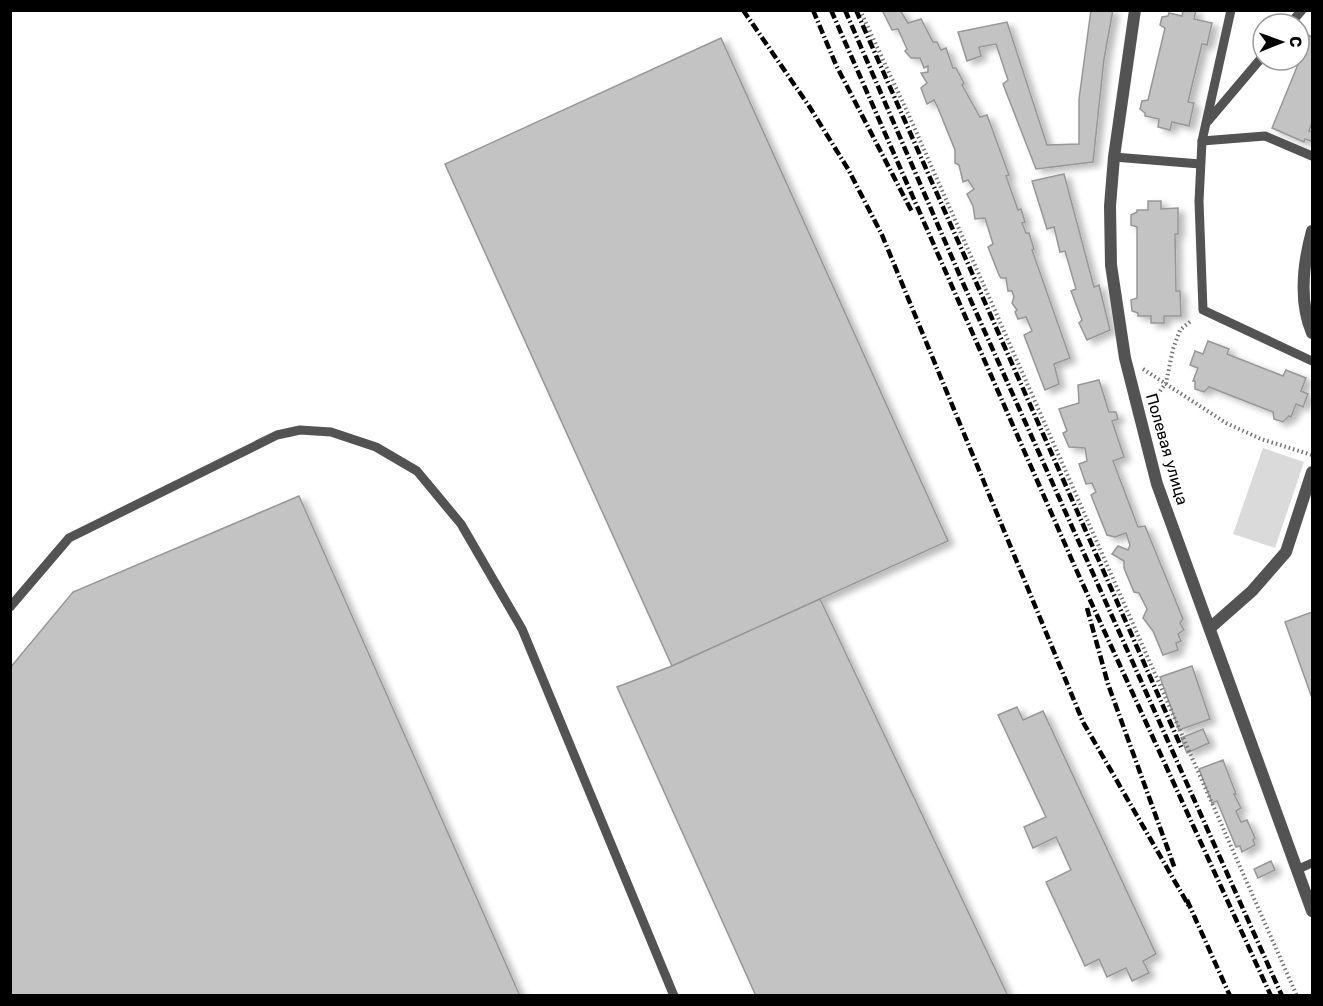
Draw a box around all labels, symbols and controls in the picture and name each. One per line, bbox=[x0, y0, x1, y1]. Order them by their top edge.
north arrow bbox=[1251, 12, 1311, 72]
text: С bbox=[1286, 36, 1305, 48]
street label: Полевая улица bbox=[1142, 391, 1192, 507]

